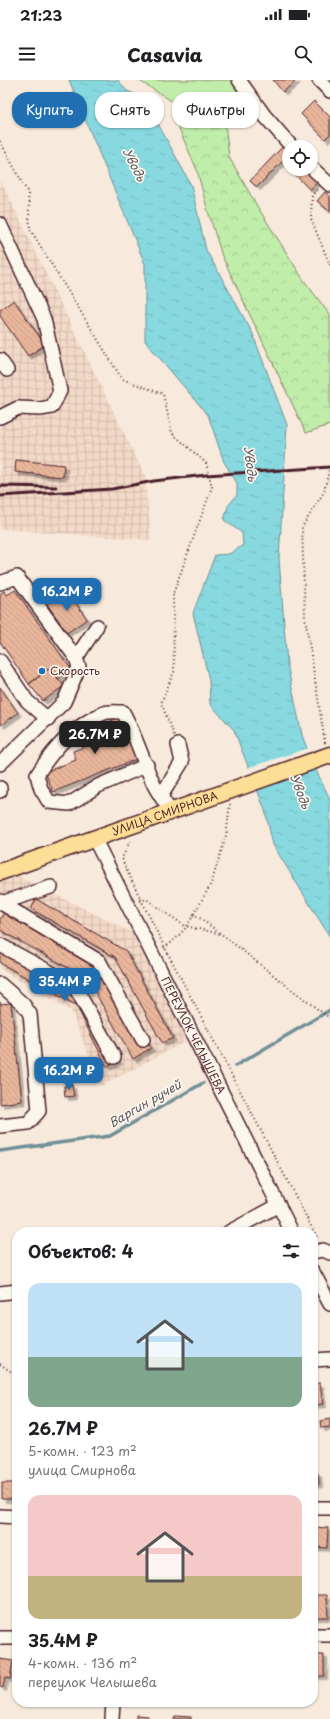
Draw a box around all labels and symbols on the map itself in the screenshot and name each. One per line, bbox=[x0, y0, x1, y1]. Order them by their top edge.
water label: Уводь bbox=[119, 145, 151, 185]
water label: Уводь bbox=[240, 445, 262, 483]
pin: 16.2M ₽ bbox=[30, 578, 104, 612]
place label: Скорость bbox=[50, 662, 100, 679]
marker: Скорость bbox=[37, 666, 47, 676]
pin: 26.7M ₽ bbox=[58, 721, 132, 755]
water label: Уводь bbox=[286, 772, 316, 812]
street label: УЛИЦА СМИРНОВА bbox=[110, 787, 220, 840]
pin: 35.4M ₽ bbox=[28, 968, 102, 1002]
street label: ПЕРЕУЛОК ЧЕЛЫШЕВА bbox=[157, 974, 230, 1097]
pin: 16.2M ₽ bbox=[32, 1057, 106, 1091]
water label: Варгин ручей bbox=[105, 1074, 186, 1131]

